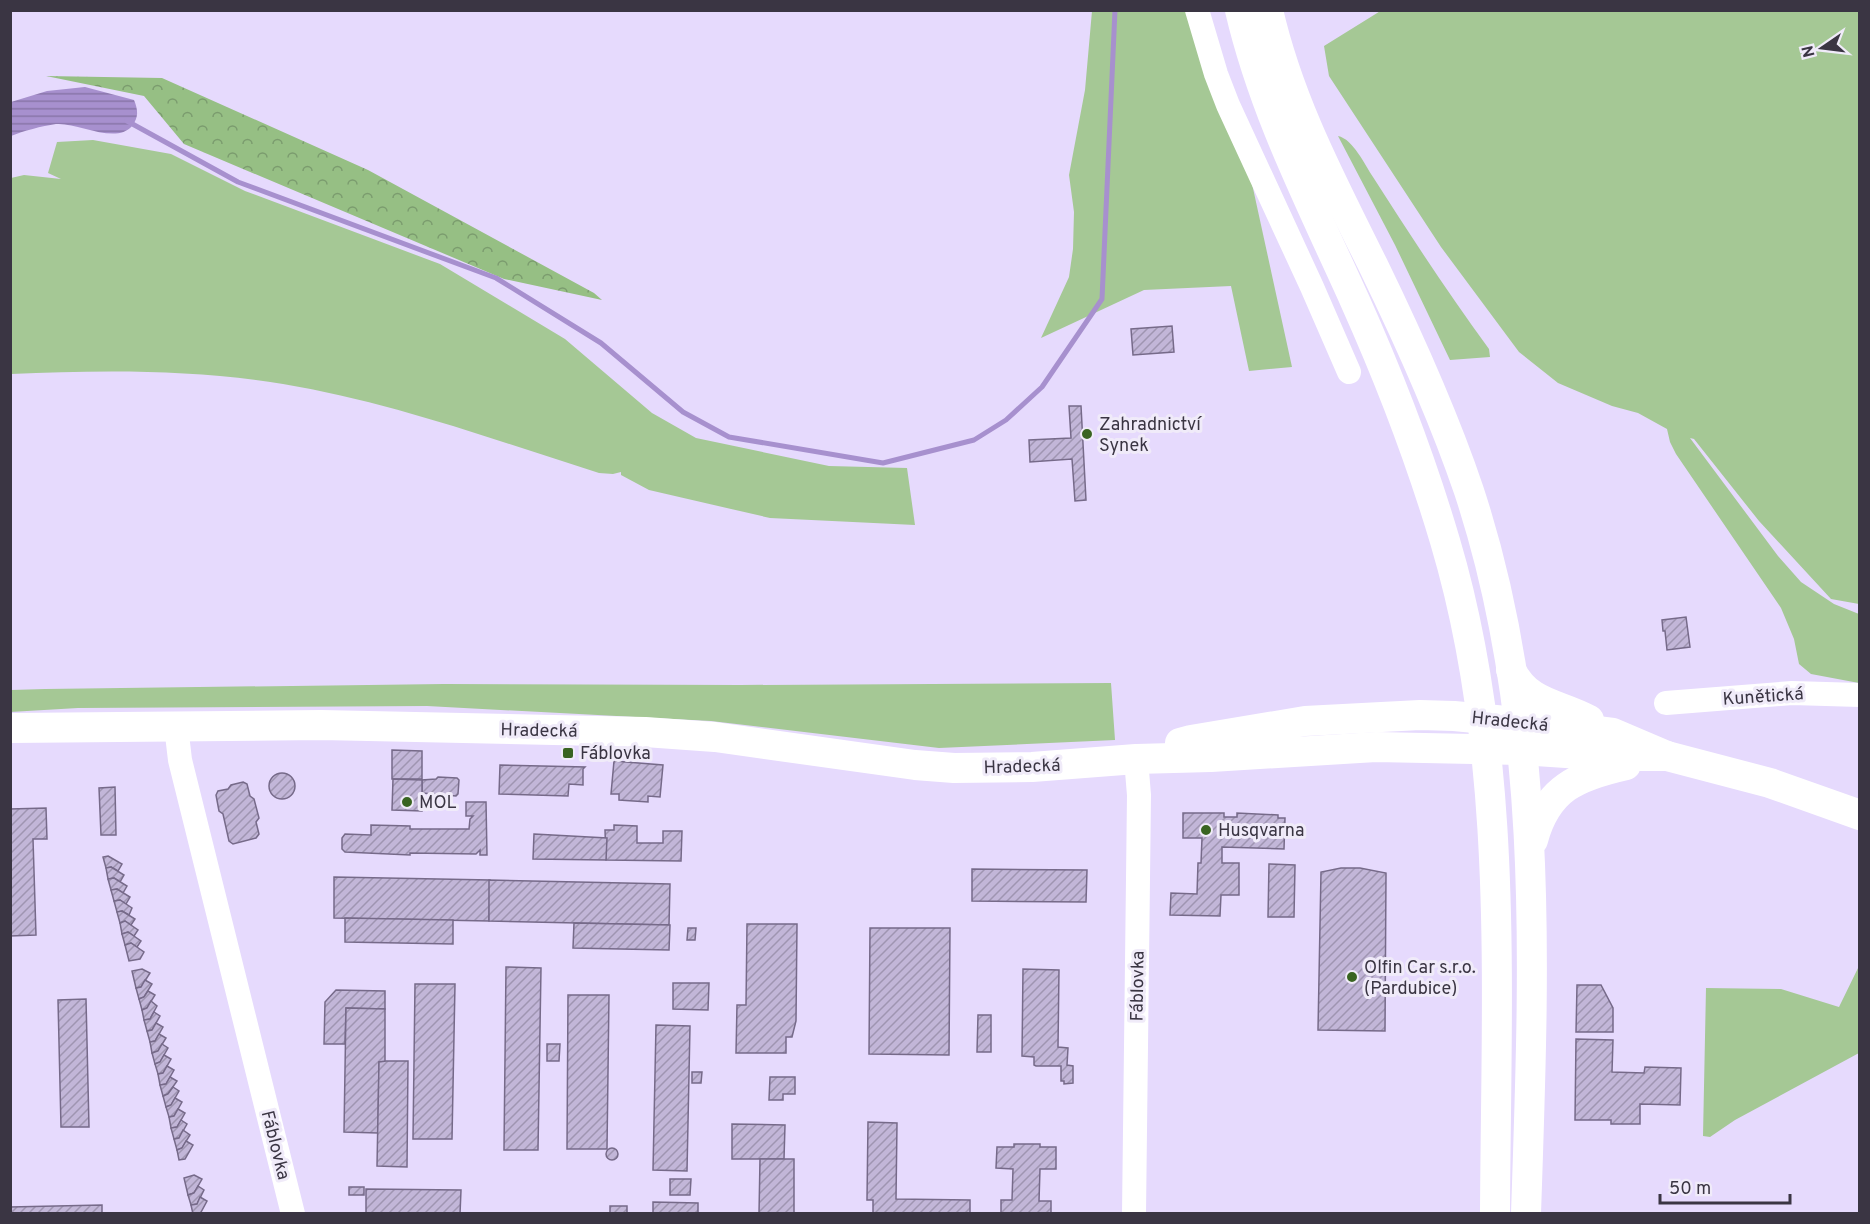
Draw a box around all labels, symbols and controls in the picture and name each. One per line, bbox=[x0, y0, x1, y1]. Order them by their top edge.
north arrow bbox=[1792, 18, 1852, 78]
text: N bbox=[1798, 43, 1820, 59]
place label: Zahradnictví Synek bbox=[1099, 414, 1202, 458]
marker: Zahradnictví Synek bbox=[1080, 427, 1094, 441]
street label: Kunětická bbox=[1722, 683, 1804, 712]
street label: Hradecká bbox=[1470, 707, 1549, 738]
street label: Hradecká bbox=[500, 719, 578, 744]
place label: Fáblovka bbox=[580, 743, 651, 766]
marker: Fáblovka bbox=[561, 746, 575, 760]
street label: Hradecká bbox=[983, 755, 1061, 780]
place label: MOL bbox=[419, 792, 457, 815]
marker: MOL bbox=[400, 795, 414, 809]
place label: Husqvarna bbox=[1218, 820, 1304, 843]
marker: Husqvarna bbox=[1199, 823, 1213, 837]
street label: Fáblovka bbox=[1126, 950, 1151, 1022]
place label: Olfin Car s.r.o. (Pardubice) bbox=[1364, 957, 1476, 1001]
marker: Olfin Car s.r.o. (Pardubice) bbox=[1345, 970, 1359, 984]
street label: Fáblovka bbox=[255, 1108, 294, 1182]
scale bar bbox=[1660, 1167, 1790, 1205]
text: 50 m bbox=[1669, 1178, 1711, 1201]

